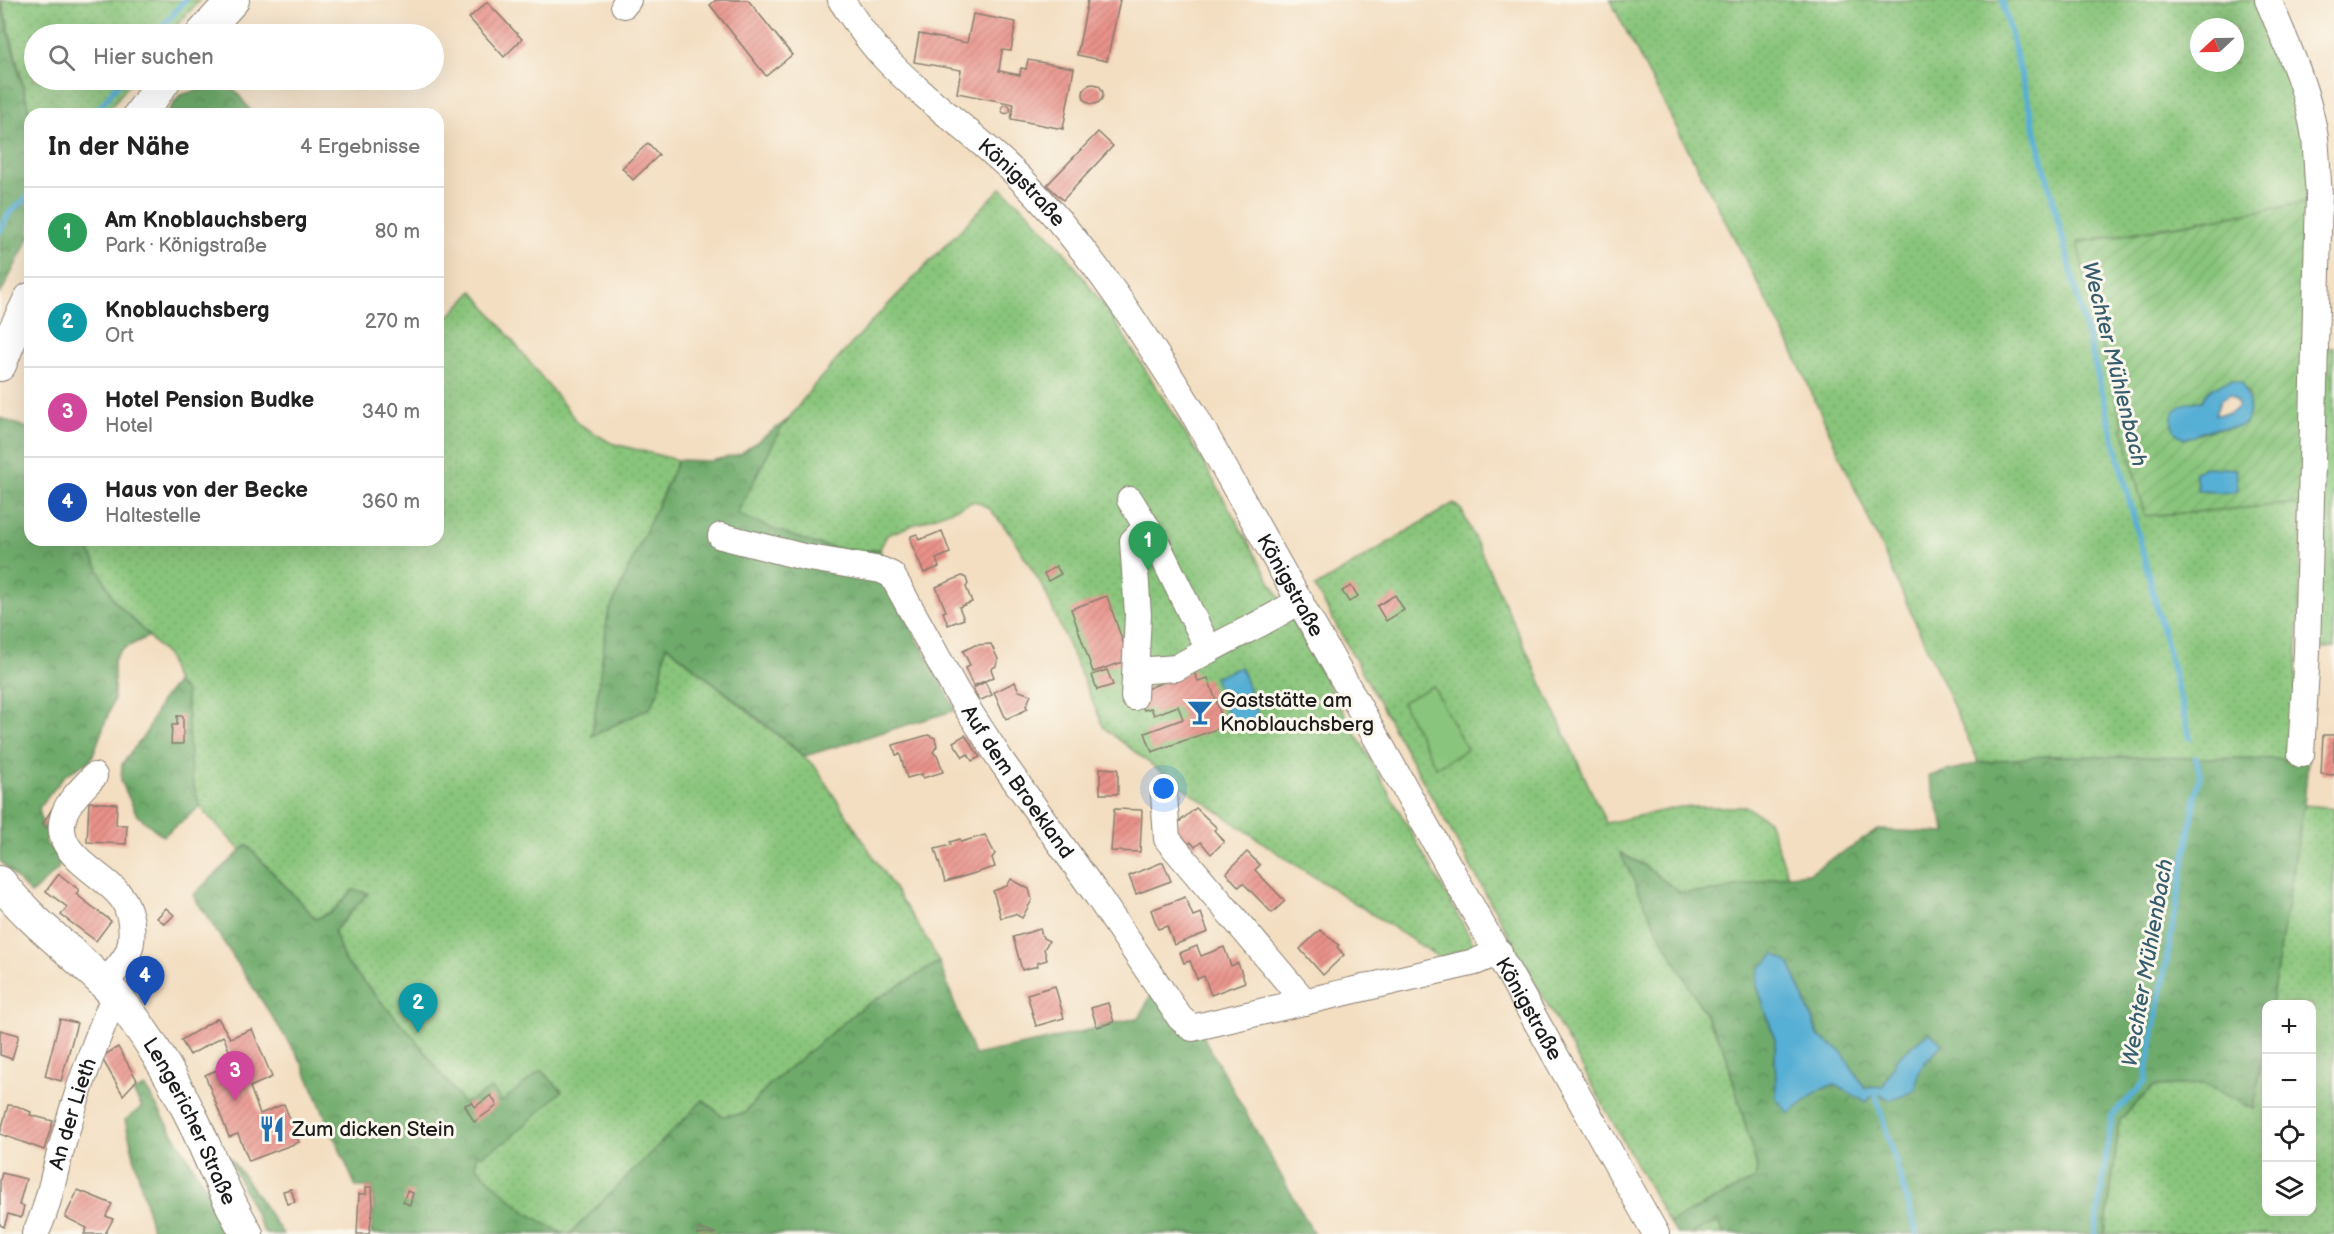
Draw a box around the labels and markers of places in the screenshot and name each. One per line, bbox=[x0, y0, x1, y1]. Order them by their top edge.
pin: 1 bbox=[1128, 522, 1168, 571]
place label: Gaststätte am Knoblauchsberg bbox=[1220, 688, 1374, 737]
bar icon: Gaststätte am Knoblauchsberg bbox=[1185, 697, 1215, 727]
pin: 4 bbox=[126, 956, 164, 1006]
pin: 2 bbox=[398, 984, 438, 1033]
pin: 3 bbox=[216, 1052, 254, 1101]
restaurant icon: Zum dicken Stein bbox=[257, 1114, 287, 1144]
place label: Zum dicken Stein bbox=[291, 1117, 454, 1142]

